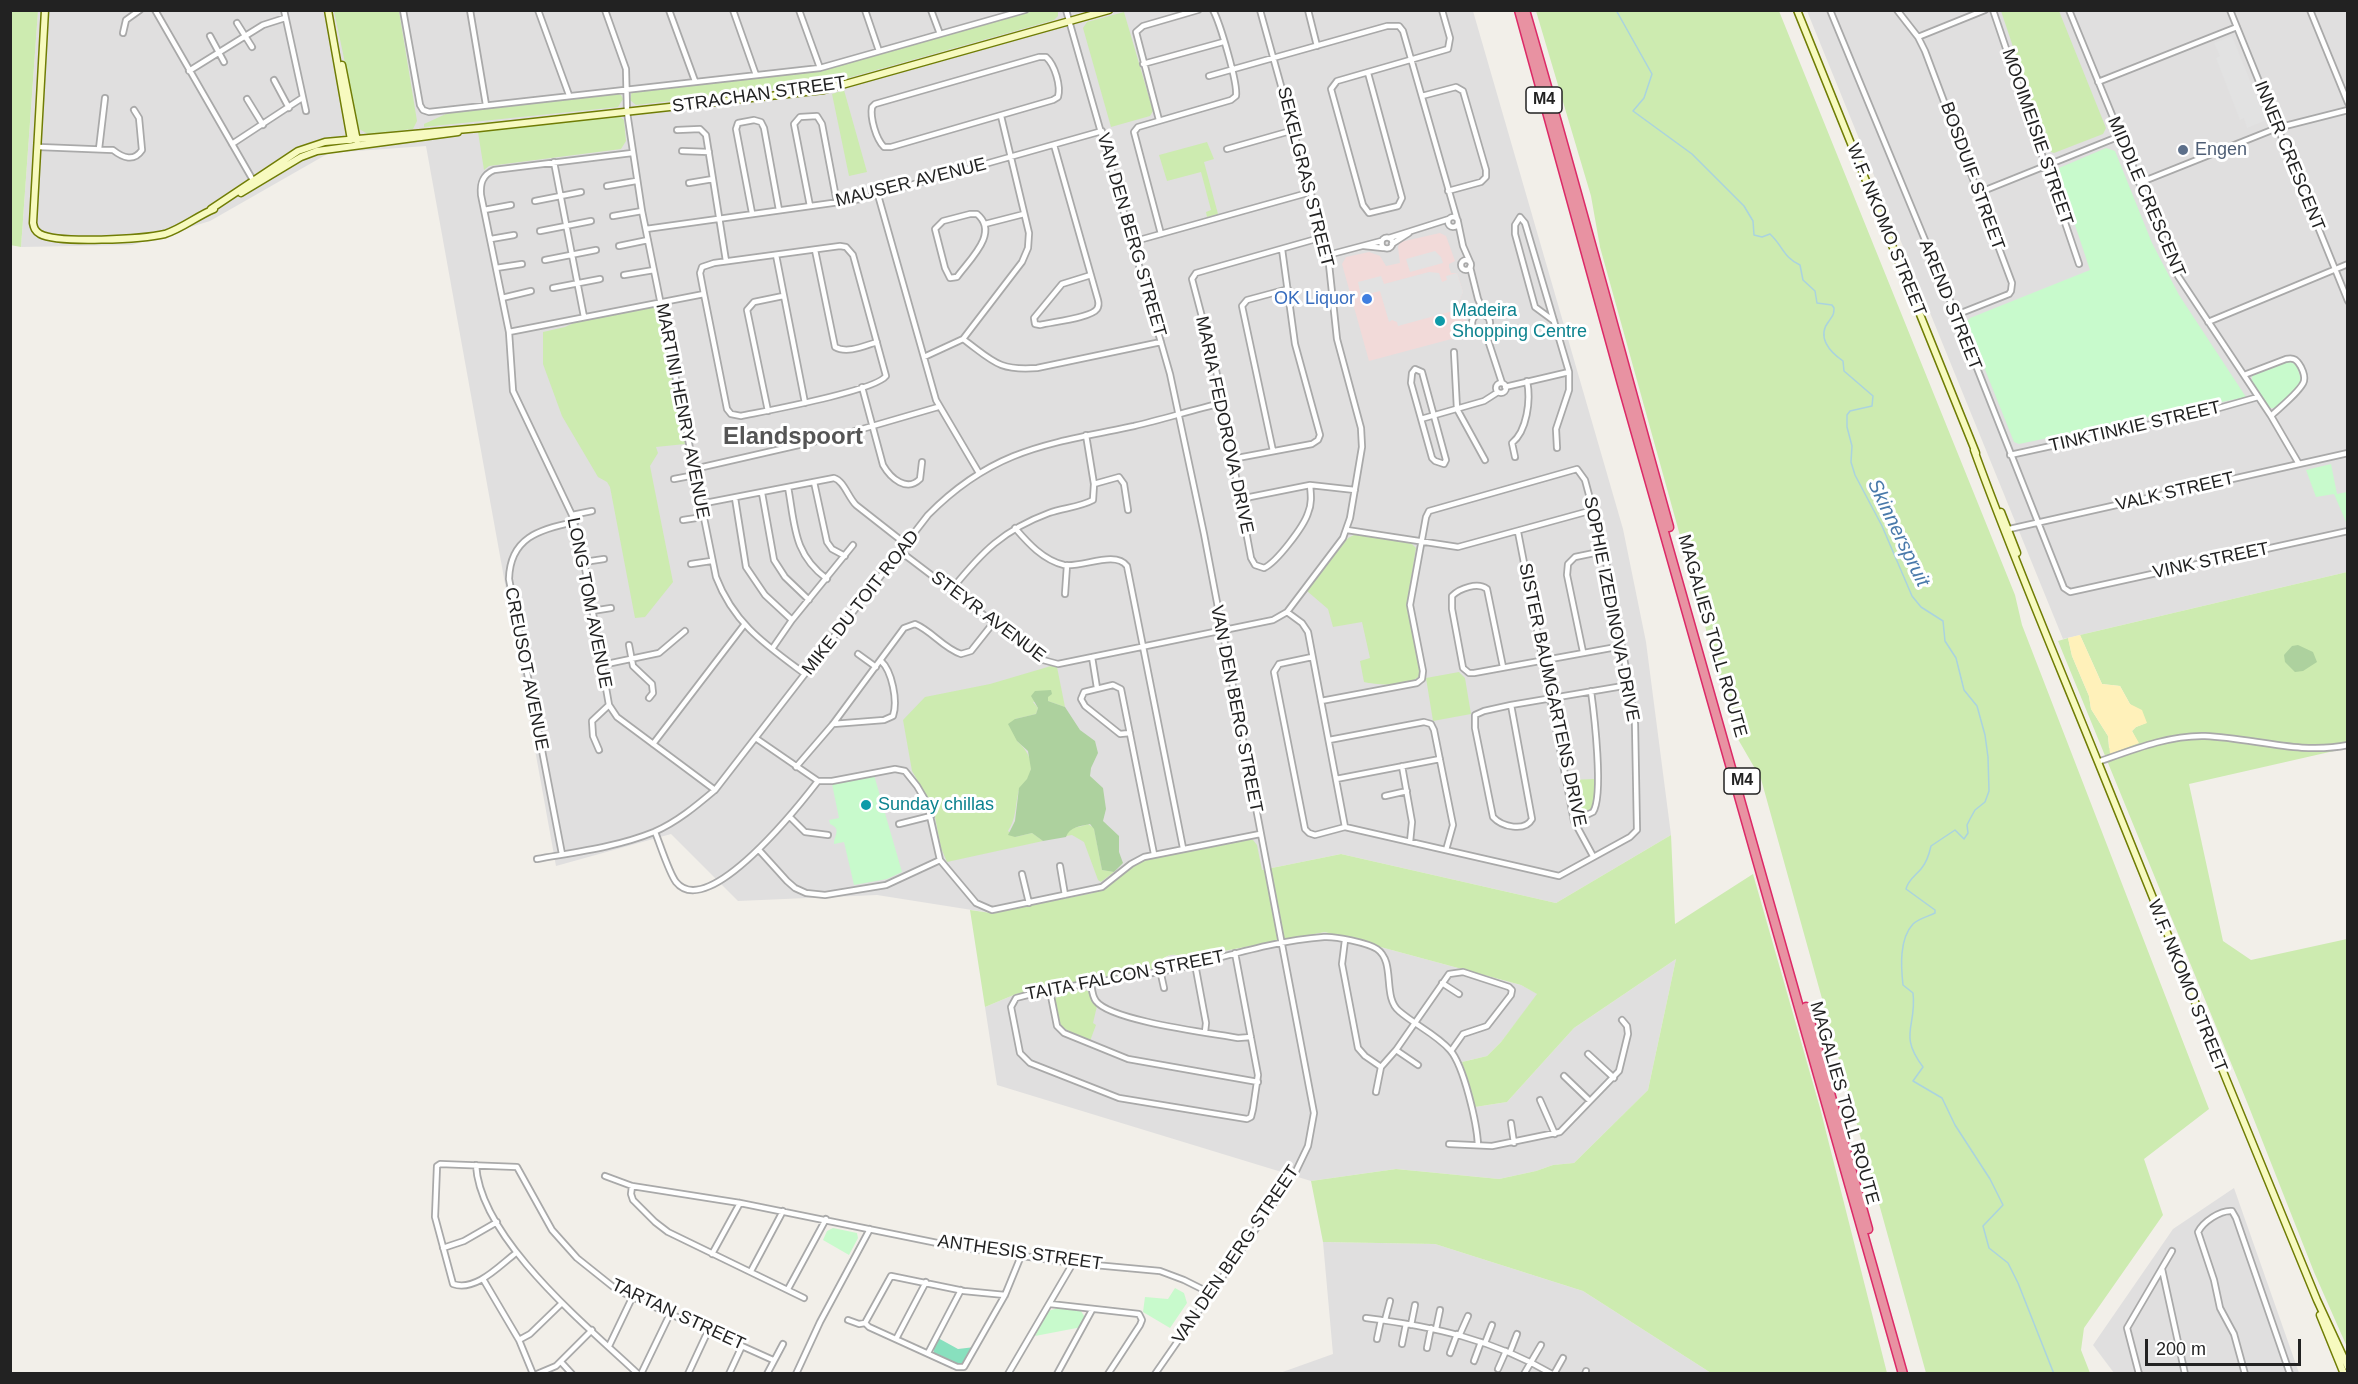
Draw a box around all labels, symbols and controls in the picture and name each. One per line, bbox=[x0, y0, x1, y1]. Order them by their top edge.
street label: MOOIMEISIE STREET bbox=[1997, 46, 2077, 228]
street label: STRACHAN STREET bbox=[671, 72, 847, 118]
street label: INNER CRESCENT bbox=[2249, 78, 2329, 234]
street label: SEKELGRAS STREET bbox=[1272, 85, 1338, 269]
road number: M4 bbox=[1526, 87, 1562, 113]
street label: BOSDUIF STREET bbox=[1935, 99, 2009, 253]
street label: MIDDLE CRESCENT bbox=[2102, 114, 2190, 280]
street label: VAN DEN BERG STREET bbox=[1092, 131, 1170, 339]
place label: Engen bbox=[2195, 139, 2247, 161]
street label: W.F. NKOMO STREET bbox=[1842, 141, 1930, 319]
marker: Engen bbox=[2176, 143, 2190, 157]
street label: MAUSER AVENUE bbox=[833, 154, 989, 212]
street label: AREND STREET bbox=[1914, 237, 1986, 373]
place label: OK Liquor bbox=[1274, 288, 1355, 310]
marker: OK Liquor bbox=[1360, 292, 1374, 306]
place label: Madeira Shopping Centre bbox=[1452, 300, 1587, 342]
street label: MARTINI HENRY AVENUE bbox=[651, 301, 713, 521]
street label: MARIA FEDOROVA DRIVE bbox=[1190, 314, 1258, 536]
marker: Madeira Shopping Centre bbox=[1433, 314, 1447, 328]
street label: TINKTINKIE STREET bbox=[2047, 397, 2223, 457]
district label: Elandspoort bbox=[723, 423, 863, 451]
street label: VALK STREET bbox=[2114, 468, 2236, 516]
water label: Skinnerspruit bbox=[1862, 475, 1934, 591]
street label: SOPHIE IZEDINOVA DRIVE bbox=[1579, 495, 1643, 723]
street label: LONG TOM AVENUE bbox=[562, 516, 616, 690]
street label: MIKE DU TOIT ROAD bbox=[798, 526, 924, 680]
street label: MAGALIES TOLL ROUTE bbox=[1673, 532, 1751, 740]
street label: VINK STREET bbox=[2151, 538, 2271, 584]
street label: SISTER BAUMGARTENS DRIVE bbox=[1514, 561, 1590, 829]
street label: STEYR AVENUE bbox=[927, 567, 1049, 667]
street label: CREUSOT AVENUE bbox=[500, 586, 552, 752]
street label: VAN DEN BERG STREET bbox=[1205, 604, 1267, 814]
road number: M4 bbox=[1724, 768, 1760, 794]
place label: Sunday chillas bbox=[878, 794, 994, 816]
marker: Sunday chillas bbox=[859, 798, 873, 812]
street label: W.F. NKOMO STREET bbox=[2143, 897, 2231, 1075]
street label: TAITA FALCON STREET bbox=[1024, 946, 1226, 1006]
street label: MAGALIES TOLL ROUTE bbox=[1805, 999, 1883, 1207]
street label: VAN DEN BERG STREET bbox=[1168, 1162, 1304, 1348]
street label: ANTHESIS STREET bbox=[936, 1231, 1104, 1275]
street label: TARTAN STREET bbox=[608, 1275, 748, 1355]
scale bar bbox=[2148, 1327, 2304, 1365]
text: 200 m bbox=[2156, 1339, 2206, 1359]

